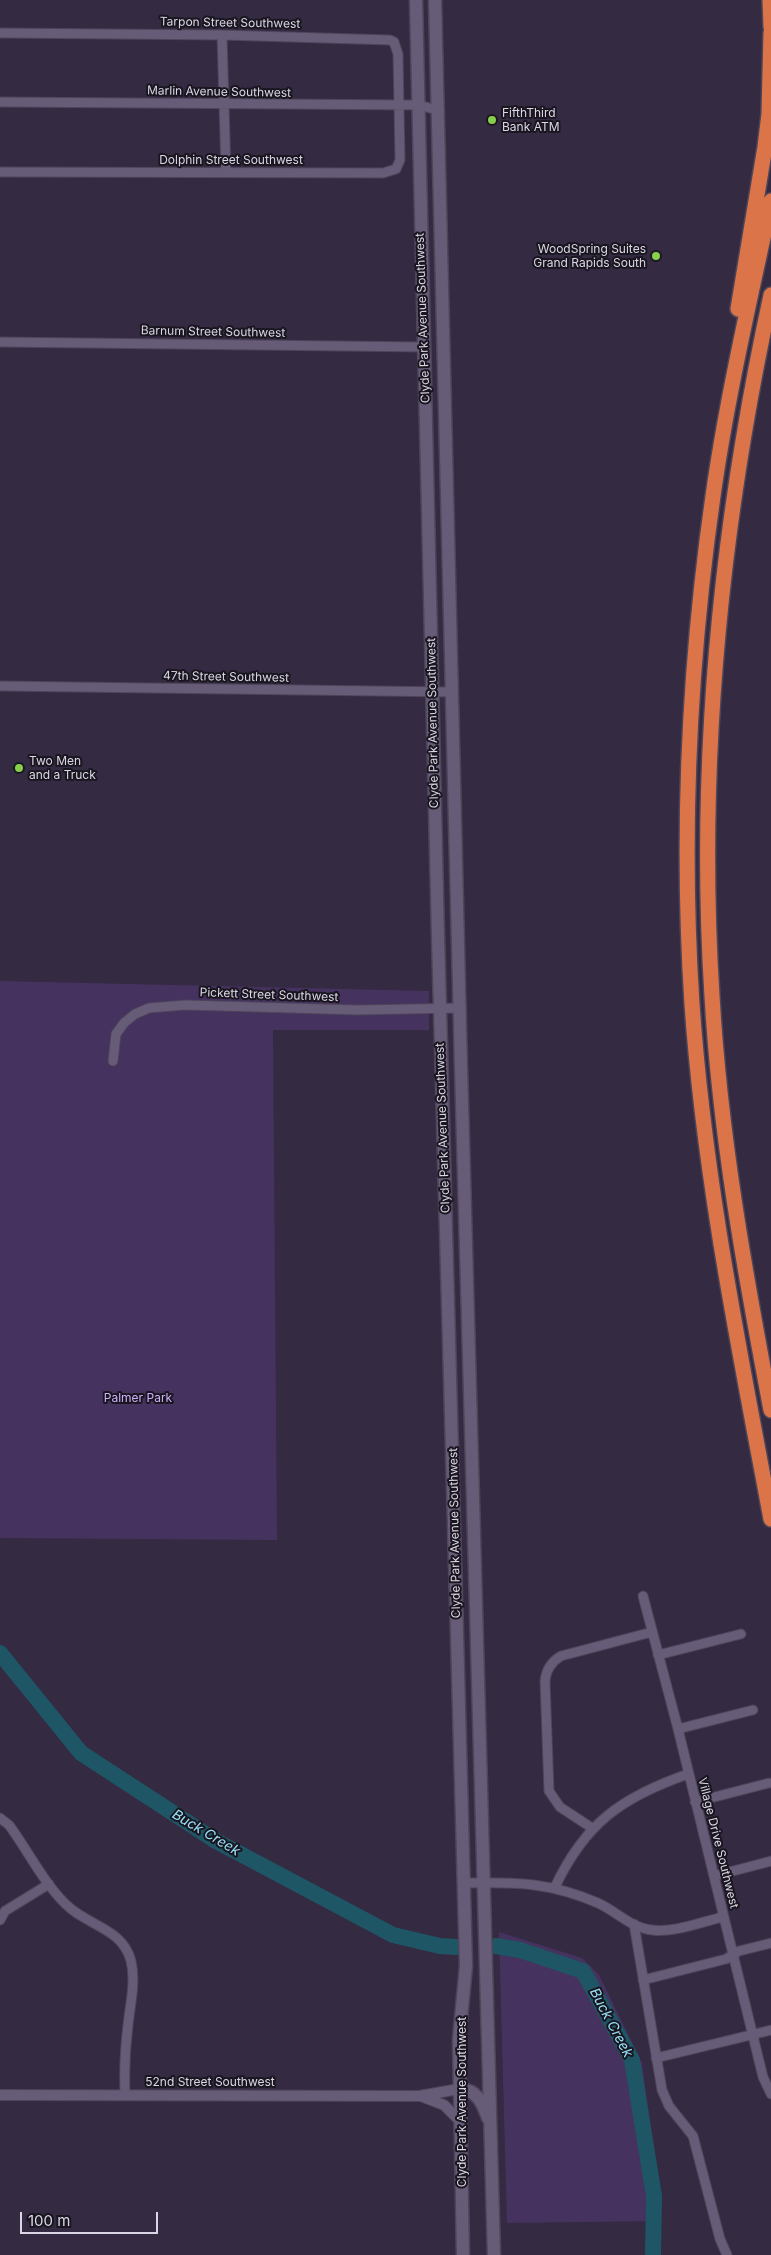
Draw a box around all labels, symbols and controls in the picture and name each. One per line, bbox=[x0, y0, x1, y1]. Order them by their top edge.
street label: Tarpon Street Southwest bbox=[160, 15, 300, 31]
street label: Marlin Avenue Southwest bbox=[147, 84, 291, 100]
place label: FifthThird Bank ATM bbox=[502, 106, 559, 134]
marker: FifthThird Bank ATM bbox=[486, 114, 498, 126]
street label: Dolphin Street Southwest bbox=[159, 153, 303, 167]
street label: Clyde Park Avenue Southwest bbox=[413, 233, 433, 403]
place label: WoodSpring Suites Grand Rapids South bbox=[533, 242, 646, 270]
marker: WoodSpring Suites Grand Rapids South bbox=[650, 250, 662, 262]
street label: Barnum Street Southwest bbox=[141, 324, 285, 340]
street label: Clyde Park Avenue Southwest bbox=[424, 638, 442, 808]
street label: 47th Street Southwest bbox=[163, 669, 289, 685]
place label: Two Men and a Truck bbox=[29, 754, 96, 782]
marker: Two Men and a Truck bbox=[13, 762, 25, 774]
street label: Pickett Street Southwest bbox=[199, 985, 339, 1005]
street label: Clyde Park Avenue Southwest bbox=[433, 1043, 453, 1213]
park label: Palmer Park bbox=[104, 1391, 172, 1405]
street label: Clyde Park Avenue Southwest bbox=[446, 1448, 464, 1618]
street label: Village Drive Southwest bbox=[695, 1776, 741, 1910]
water label: Buck Creek bbox=[169, 1806, 243, 1860]
water label: Buck Creek bbox=[586, 1985, 636, 2061]
street label: Clyde Park Avenue Southwest bbox=[455, 2017, 469, 2187]
street label: 52nd Street Southwest bbox=[145, 2075, 275, 2089]
scale bar bbox=[22, 2202, 160, 2234]
text: 100 m bbox=[28, 2211, 70, 2230]

